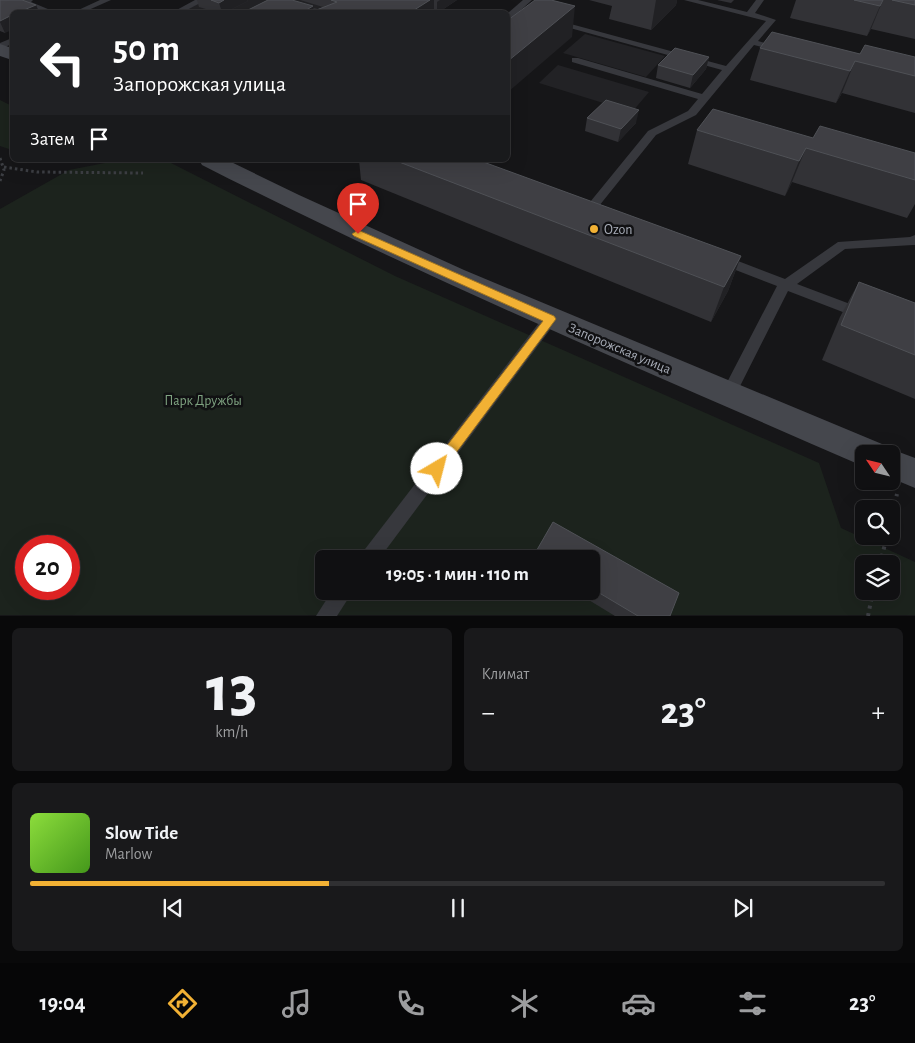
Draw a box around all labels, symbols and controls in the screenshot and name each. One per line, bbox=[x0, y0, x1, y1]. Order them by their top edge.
icon: left bbox=[30, 30, 95, 95]
text: 50 m bbox=[113, 32, 180, 67]
text: Запорожская улица bbox=[113, 73, 286, 95]
icon: arrive bbox=[85, 125, 113, 153]
text: Затем bbox=[30, 130, 75, 149]
pin bbox=[337, 183, 379, 234]
icon: arrive bbox=[344, 190, 372, 218]
marker: Ozon bbox=[588, 223, 600, 235]
place label: Ozon bbox=[604, 223, 632, 237]
street label: Запорожская улица bbox=[566, 321, 674, 377]
park label: Парк Дружбы bbox=[164, 394, 242, 408]
position arrow bbox=[410, 442, 462, 494]
north arrow bbox=[855, 445, 900, 490]
map controls bbox=[855, 445, 900, 600]
button: search bbox=[855, 500, 900, 545]
speed limit sign: 20 bbox=[15, 535, 80, 600]
button: layers bbox=[855, 555, 900, 600]
text: 19:05 · 1 мин · 110 m bbox=[386, 565, 529, 584]
text: 13 bbox=[206, 658, 257, 723]
text: Климат bbox=[482, 666, 529, 682]
text: 23° bbox=[661, 693, 706, 731]
text: − bbox=[482, 699, 495, 727]
text: + bbox=[872, 699, 885, 727]
text: km/h bbox=[215, 724, 248, 740]
text: Slow Tide bbox=[105, 824, 178, 843]
text: Marlow bbox=[105, 846, 152, 862]
icon: previous bbox=[159, 894, 187, 922]
icon: pause bbox=[444, 894, 472, 922]
icon: next bbox=[729, 894, 757, 922]
icon: directions bbox=[165, 986, 200, 1021]
icon: music bbox=[279, 986, 314, 1021]
icon: phone bbox=[393, 986, 428, 1021]
icon: climate bbox=[507, 986, 542, 1021]
icon: car bbox=[621, 986, 656, 1021]
icon: filters bbox=[735, 986, 770, 1021]
text: 19:04 bbox=[40, 992, 86, 1014]
text: 23° bbox=[849, 992, 875, 1014]

